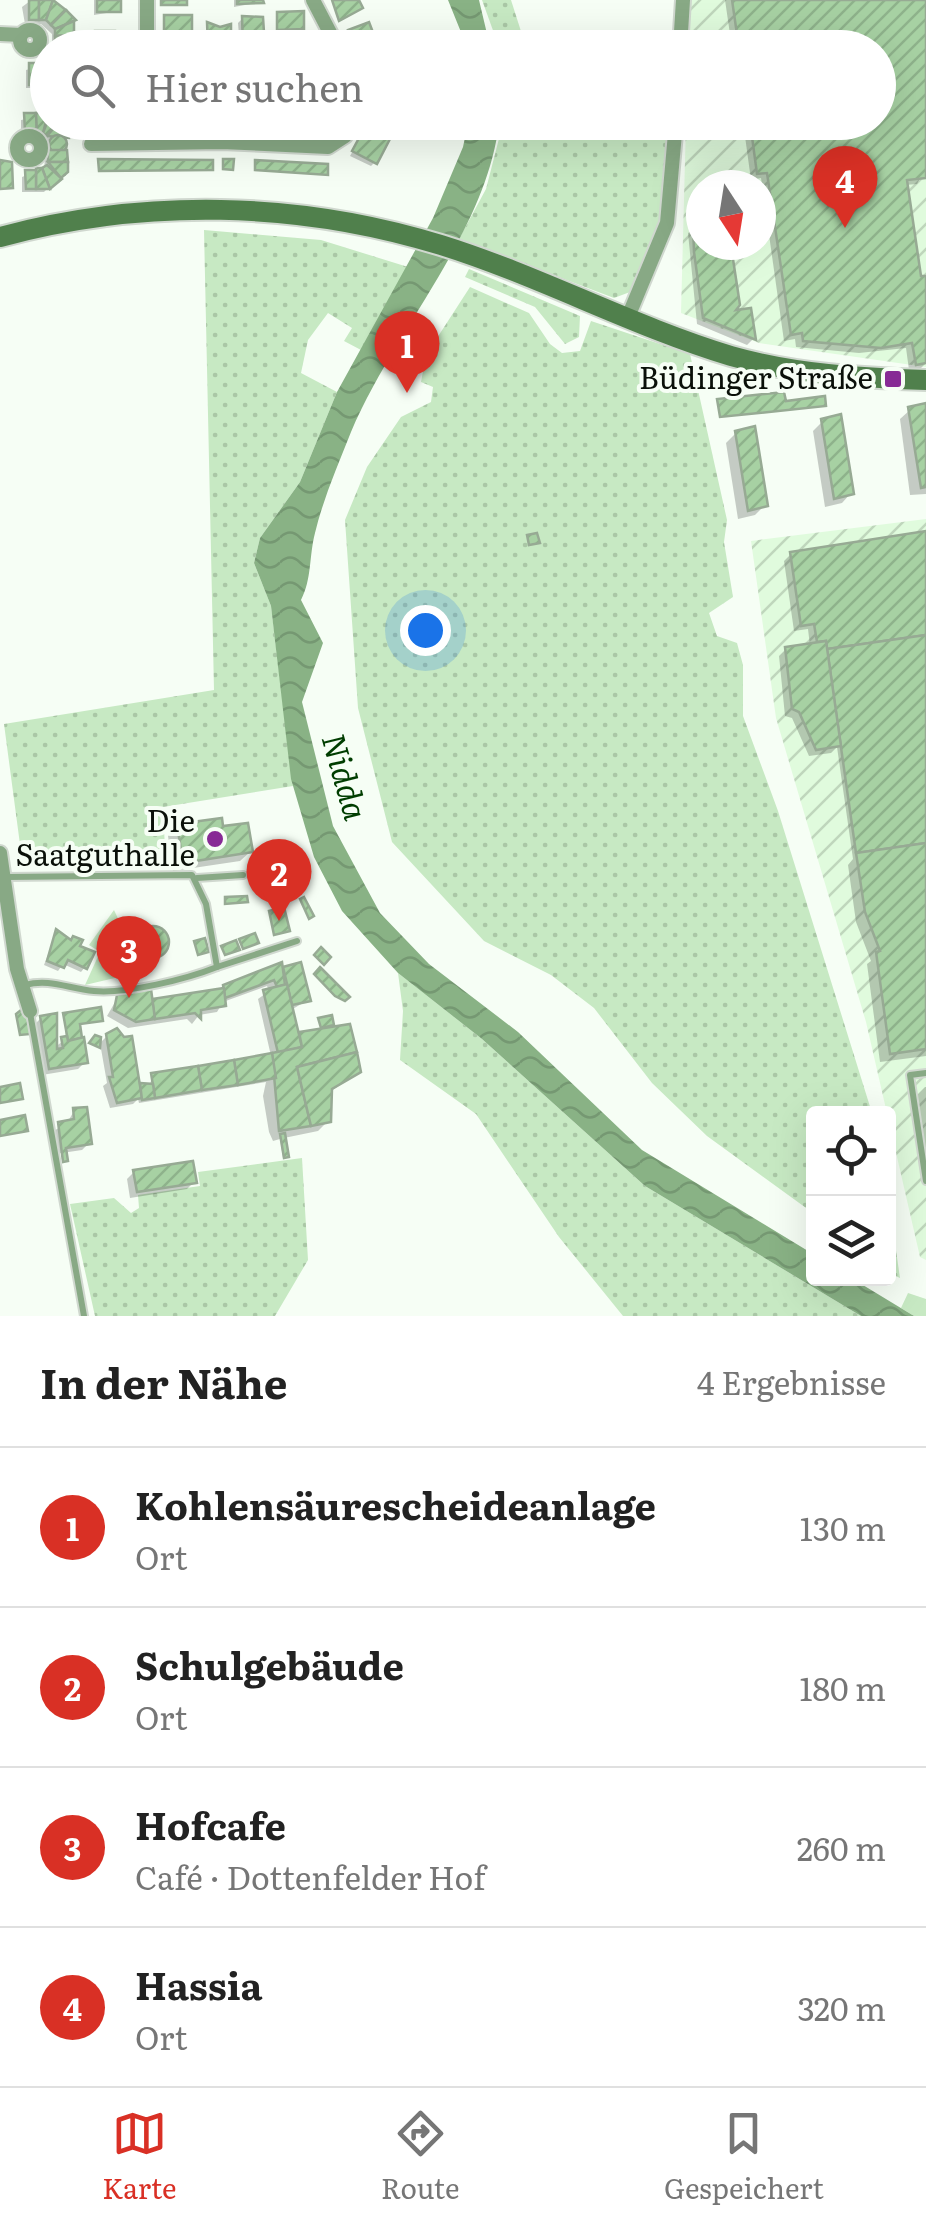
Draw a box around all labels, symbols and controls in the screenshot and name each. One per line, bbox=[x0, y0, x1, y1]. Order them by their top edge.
search box bbox=[30, 30, 896, 140]
text: Hier suchen bbox=[145, 57, 364, 114]
icon: search bbox=[65, 58, 120, 113]
pin: 4 bbox=[812, 146, 878, 228]
north arrow bbox=[686, 170, 776, 260]
pin: 1 bbox=[374, 310, 440, 393]
place label: Büdinger Straße bbox=[639, 354, 873, 398]
marker: Büdinger Straße bbox=[882, 368, 904, 390]
your location bbox=[400, 605, 451, 656]
water label: Nidda bbox=[312, 727, 382, 826]
place label: Die Saatguthalle bbox=[15, 797, 195, 875]
marker: Die Saatguthalle bbox=[204, 828, 226, 850]
pin: 2 bbox=[246, 838, 312, 921]
pin: 3 bbox=[96, 916, 162, 998]
map controls bbox=[806, 1106, 896, 1286]
button: locate bbox=[806, 1106, 896, 1196]
button: layers bbox=[806, 1196, 896, 1286]
text: In der Nähe bbox=[40, 1350, 288, 1412]
text: 4 Ergebnisse bbox=[697, 1357, 886, 1405]
text: Kohlensäurescheideanlage bbox=[135, 1475, 656, 1532]
text: 1 bbox=[66, 1503, 79, 1551]
text: 130 m bbox=[800, 1503, 886, 1551]
text: Ort bbox=[135, 1532, 187, 1580]
text: Schulgebäude bbox=[135, 1635, 404, 1692]
text: 2 bbox=[64, 1663, 81, 1711]
text: 180 m bbox=[799, 1663, 886, 1711]
text: Ort bbox=[135, 1692, 187, 1740]
text: Hofcafe bbox=[135, 1795, 286, 1852]
text: 3 bbox=[64, 1823, 81, 1871]
text: 260 m bbox=[797, 1823, 886, 1871]
text: Café · Dottenfelder Hof bbox=[135, 1852, 486, 1900]
text: Hassia bbox=[135, 1955, 263, 2012]
text: 4 bbox=[63, 1983, 82, 2031]
text: 320 m bbox=[797, 1983, 886, 2031]
text: Ort bbox=[135, 2012, 187, 2060]
tab: Karte bbox=[102, 2106, 177, 2208]
tab: Route bbox=[381, 2106, 459, 2208]
tab: Gespeichert bbox=[664, 2106, 824, 2208]

